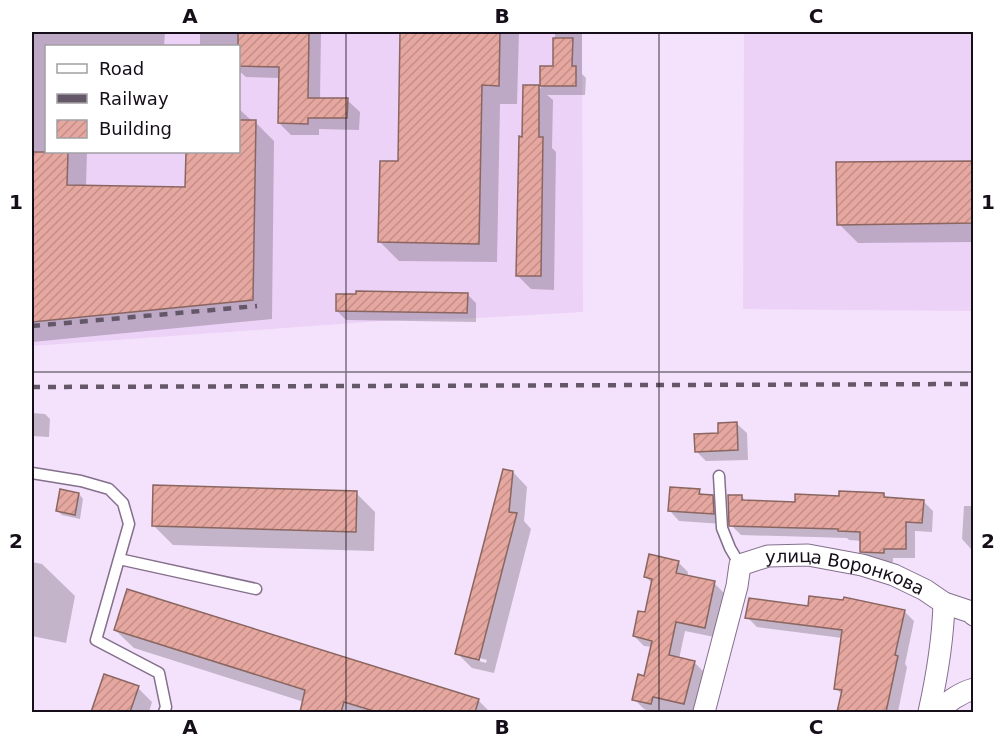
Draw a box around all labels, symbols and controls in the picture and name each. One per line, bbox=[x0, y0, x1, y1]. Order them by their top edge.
text: A bbox=[182, 4, 198, 28]
text: B bbox=[494, 4, 510, 28]
text: C bbox=[809, 4, 823, 28]
legend bbox=[45, 45, 240, 153]
text: Road bbox=[99, 58, 144, 79]
text: Railway bbox=[99, 88, 169, 109]
text: Building bbox=[99, 118, 172, 139]
text: 1 bbox=[9, 190, 23, 214]
text: 1 bbox=[981, 190, 995, 214]
text: 2 bbox=[9, 529, 23, 553]
text: 2 bbox=[981, 529, 995, 553]
street label: улица Воронкова bbox=[765, 544, 928, 599]
text: A bbox=[182, 715, 198, 739]
text: B bbox=[494, 715, 510, 739]
text: C bbox=[809, 715, 823, 739]

